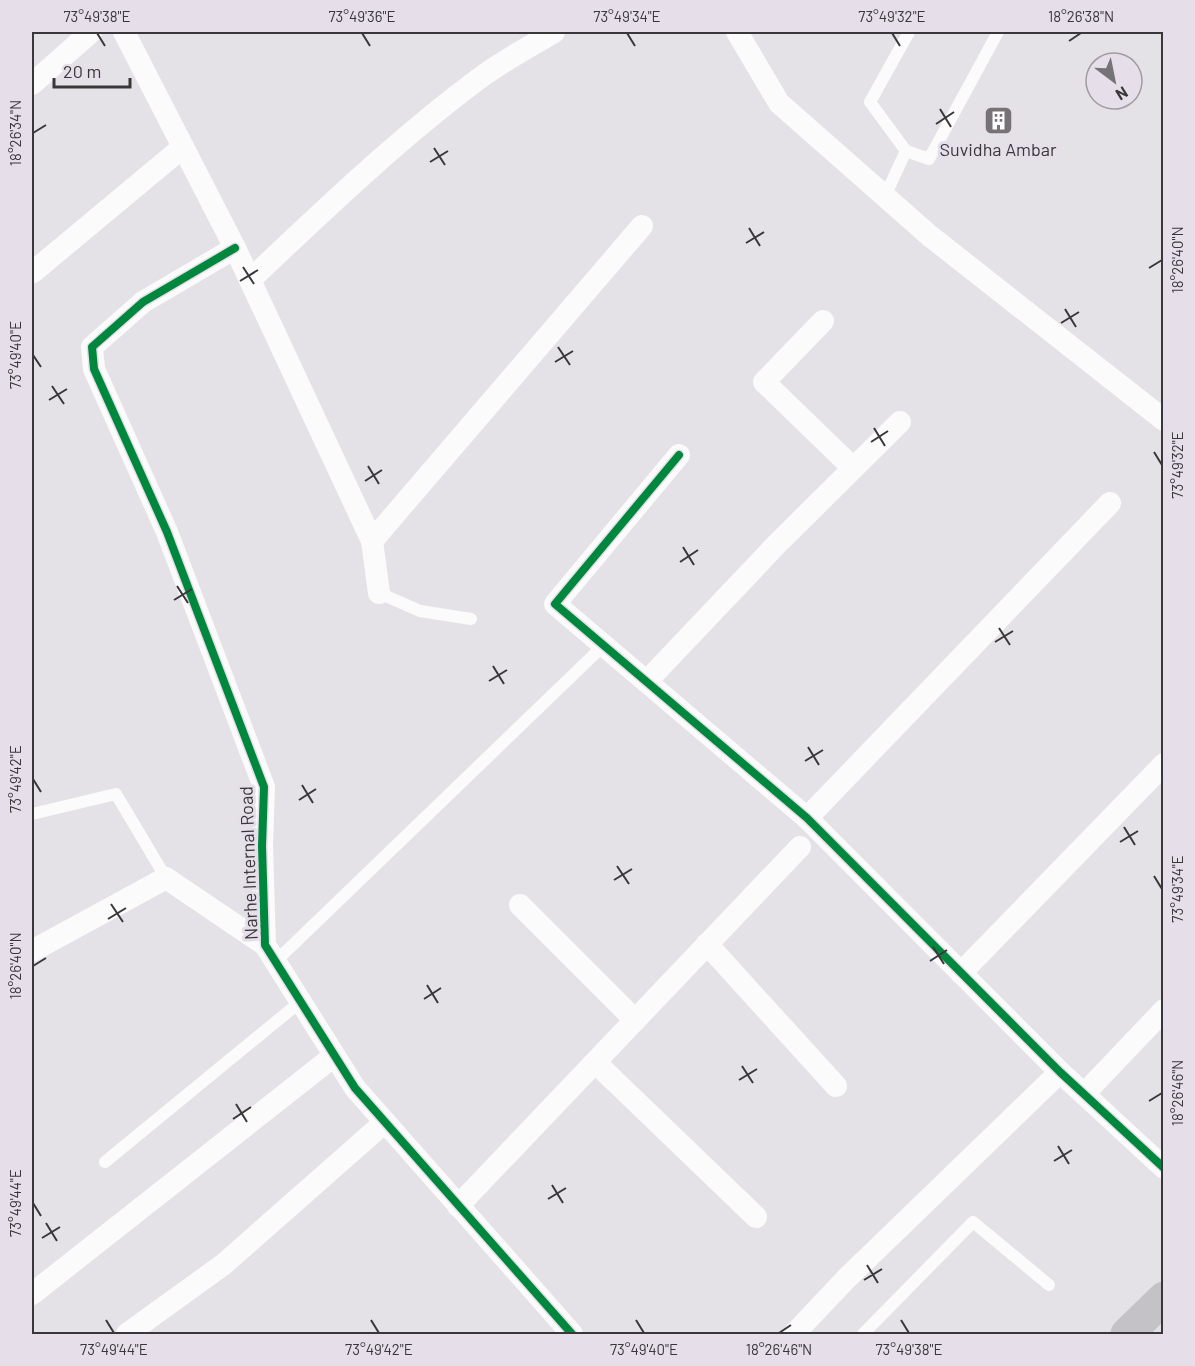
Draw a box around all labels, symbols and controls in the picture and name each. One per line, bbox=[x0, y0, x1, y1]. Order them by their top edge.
text: 73°49'38"E bbox=[63, 7, 131, 25]
text: 73°49'36"E bbox=[328, 7, 396, 25]
text: 73°49'34"E bbox=[593, 7, 661, 25]
text: 73°49'32"E bbox=[858, 7, 926, 25]
text: 18°26'38"N bbox=[1048, 7, 1114, 25]
scale bar bbox=[54, 51, 130, 89]
north arrow bbox=[1084, 51, 1144, 111]
text: 20 m bbox=[63, 60, 101, 82]
text: N bbox=[1113, 83, 1132, 105]
text: 18°26'34"N bbox=[6, 100, 24, 166]
building icon: Suvidha Ambar bbox=[982, 104, 1014, 136]
place label: Suvidha Ambar bbox=[940, 138, 1057, 160]
text: 18°26'40"N bbox=[1168, 226, 1186, 294]
text: 73°49'40"E bbox=[6, 321, 24, 389]
text: 73°49'32"E bbox=[1168, 431, 1186, 499]
text: 73°49'42"E bbox=[6, 745, 24, 813]
street label: Narhe Internal Road bbox=[234, 786, 262, 940]
text: 73°49'34"E bbox=[1168, 855, 1186, 923]
text: 18°26'40"N bbox=[6, 932, 24, 1000]
text: 18°26'46"N bbox=[1168, 1060, 1186, 1126]
text: 73°49'44"E bbox=[6, 1169, 24, 1237]
text: 73°49'44"E bbox=[80, 1340, 148, 1358]
text: 73°49'42"E bbox=[345, 1340, 413, 1358]
text: 73°49'40"E bbox=[610, 1340, 678, 1358]
text: 18°26'46"N bbox=[746, 1340, 812, 1358]
text: 73°49'38"E bbox=[875, 1340, 943, 1358]

